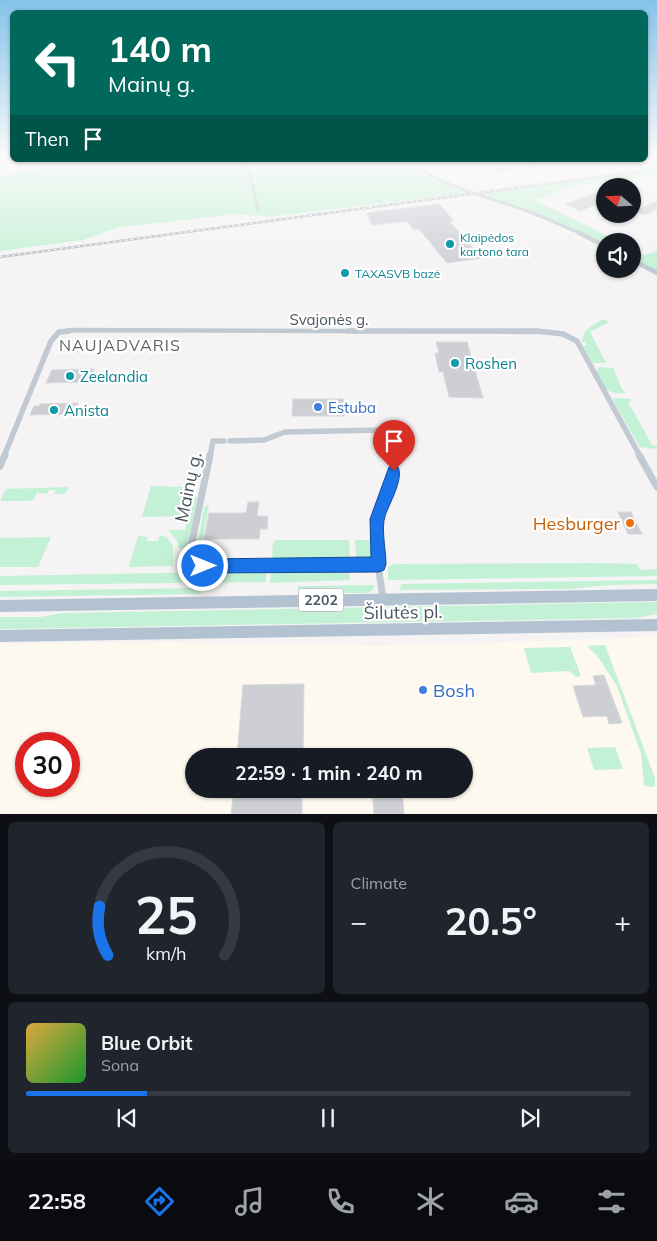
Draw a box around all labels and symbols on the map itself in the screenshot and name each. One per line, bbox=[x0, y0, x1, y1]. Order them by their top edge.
north arrow bbox=[596, 178, 641, 222]
place label: Klaipėdos kartono tara bbox=[460, 230, 529, 259]
marker: Klaipėdos kartono tara bbox=[444, 238, 456, 250]
place label: TAXASVB bazė bbox=[355, 266, 440, 281]
marker: TAXASVB bazė bbox=[339, 267, 351, 279]
street label: Svajonės g. bbox=[290, 310, 368, 329]
district label: NAUJADVARIS bbox=[59, 335, 181, 355]
place label: Roshen bbox=[465, 354, 517, 373]
marker: Roshen bbox=[449, 357, 461, 369]
place label: Zeelandia bbox=[80, 367, 148, 386]
marker: Zeelandia bbox=[64, 370, 76, 382]
place label: Estuba bbox=[328, 398, 376, 417]
place label: Anista bbox=[64, 401, 109, 420]
marker: Estuba bbox=[312, 401, 324, 413]
marker: Anista bbox=[48, 404, 60, 416]
pin bbox=[373, 420, 415, 471]
street label: Mainų g. bbox=[169, 450, 207, 524]
place label: Hesburger bbox=[533, 512, 620, 535]
marker: Hesburger bbox=[624, 517, 636, 529]
position arrow bbox=[176, 539, 228, 591]
road number: 2202 bbox=[298, 588, 344, 612]
street label: Šilutės pl. bbox=[363, 600, 443, 624]
place label: Bosh bbox=[433, 679, 475, 702]
marker: Bosh bbox=[417, 684, 429, 696]
speed limit sign: 30 bbox=[15, 732, 80, 797]

